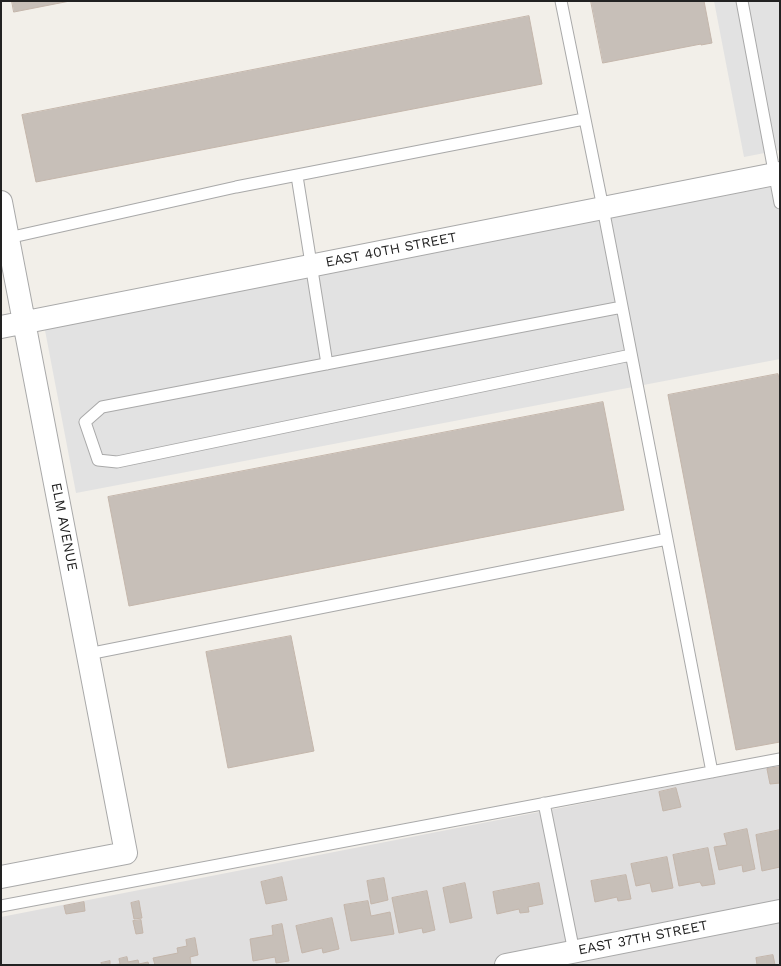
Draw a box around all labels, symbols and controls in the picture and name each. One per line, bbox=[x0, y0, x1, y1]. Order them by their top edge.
street label: EAST 40TH STREET bbox=[324, 229, 458, 271]
street label: ELM AVENUE bbox=[47, 481, 81, 573]
street label: EAST 37TH STREET bbox=[577, 917, 709, 959]

